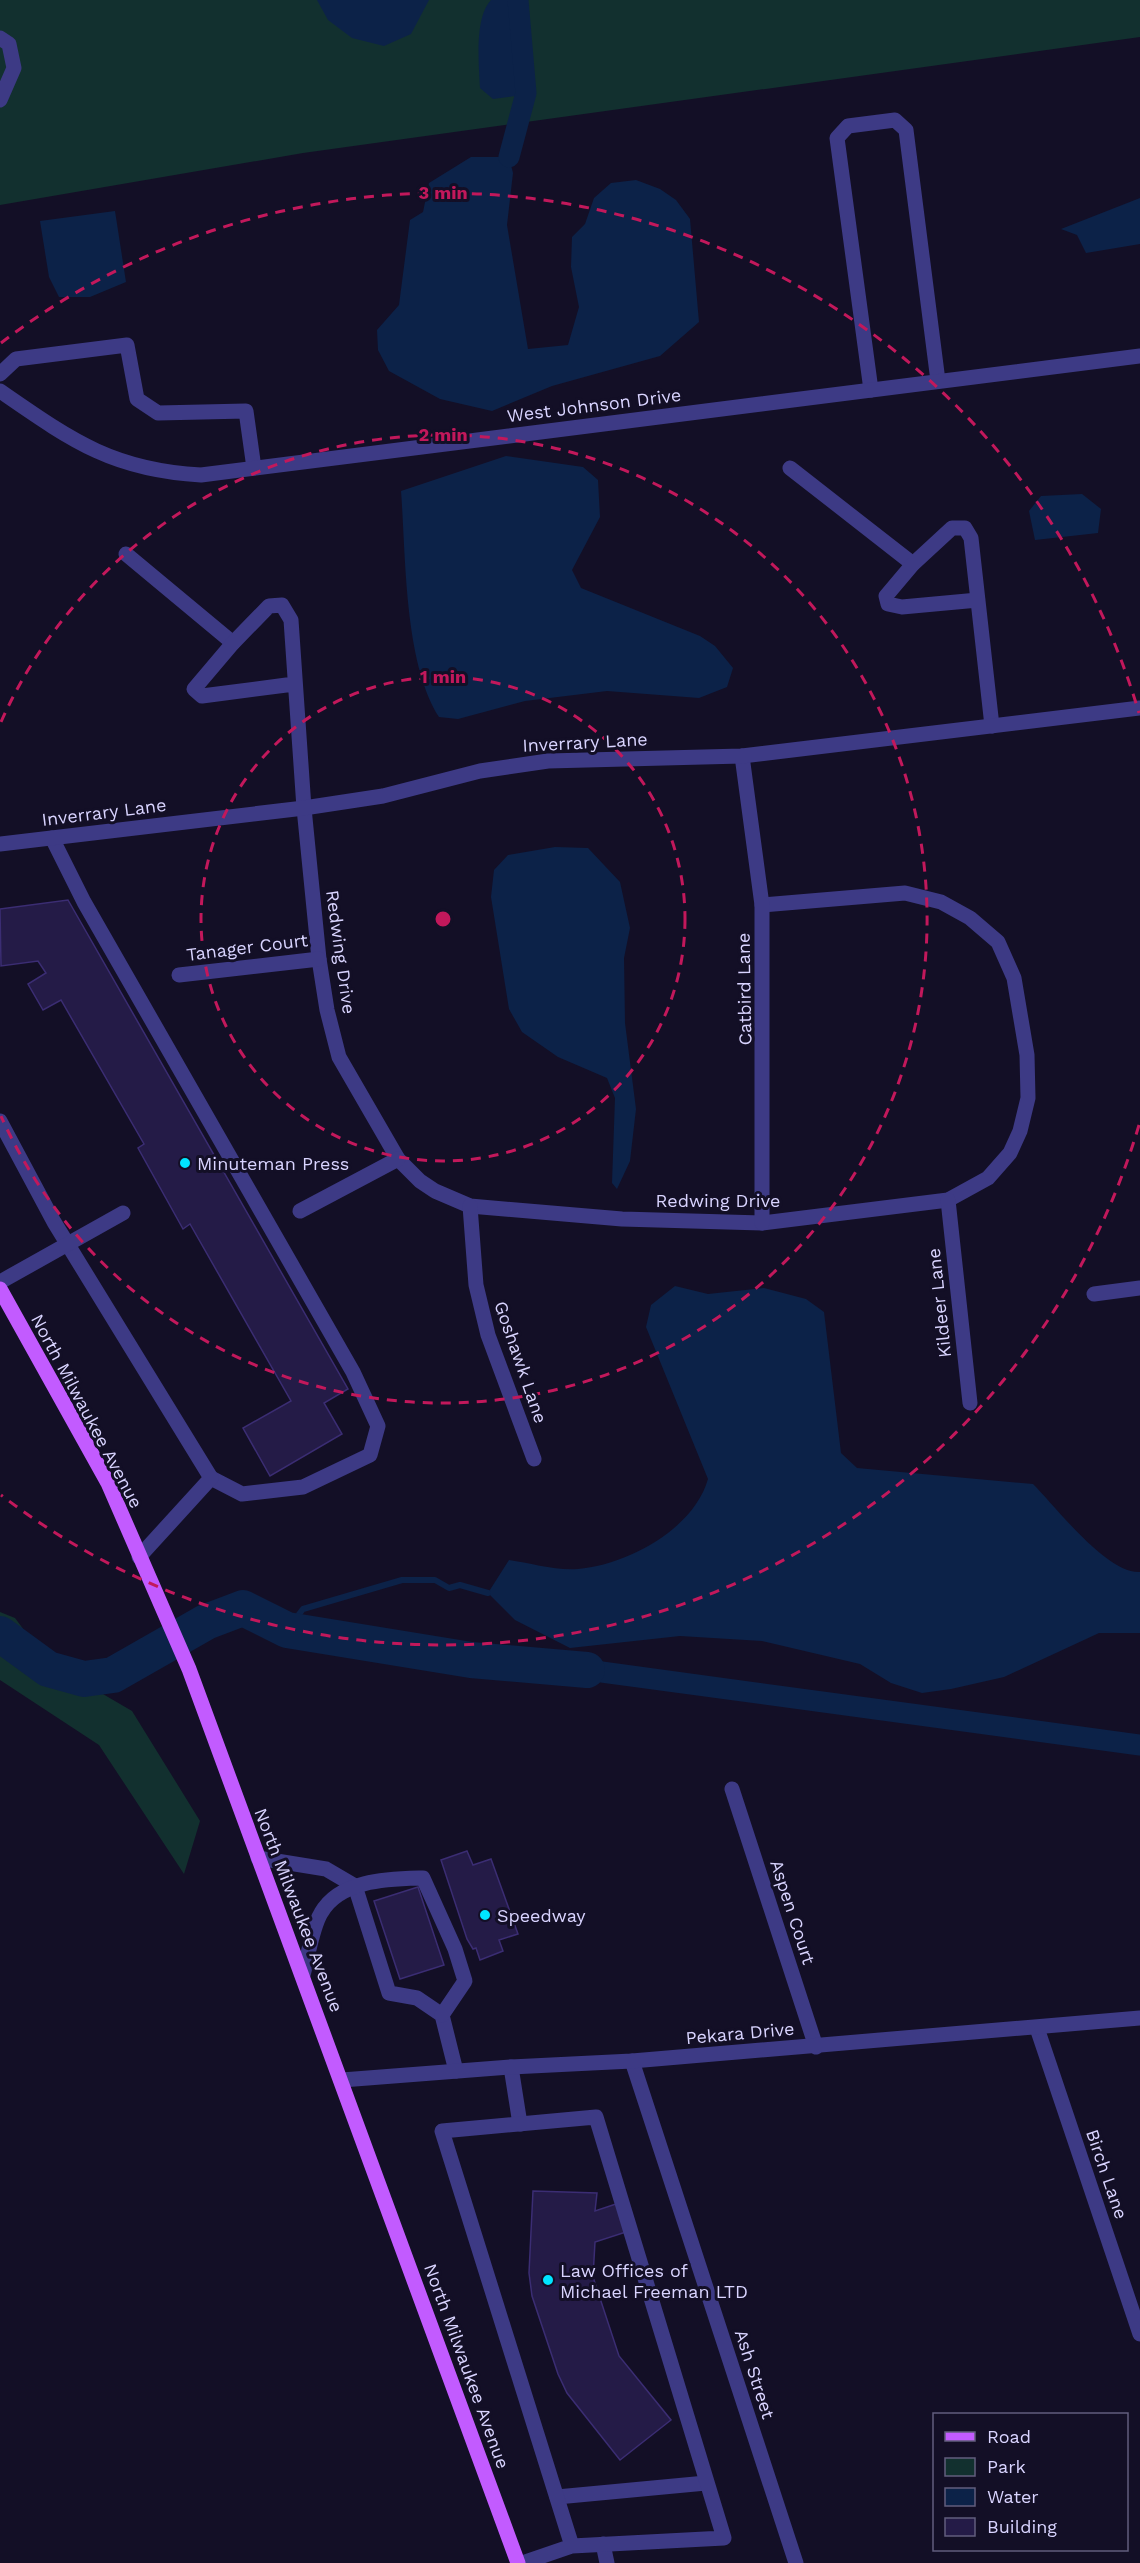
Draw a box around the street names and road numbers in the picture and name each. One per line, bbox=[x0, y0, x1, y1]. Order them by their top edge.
street label: West Johnson Drive bbox=[506, 384, 682, 426]
street label: Inverrary Lane bbox=[522, 728, 648, 756]
street label: Inverrary Lane bbox=[41, 794, 167, 830]
street label: Redwing Drive bbox=[322, 889, 360, 1015]
street label: Tanager Court bbox=[185, 929, 309, 965]
street label: Catbird Lane bbox=[733, 932, 755, 1046]
street label: Redwing Drive bbox=[656, 1190, 780, 1211]
street label: Kildeer Lane bbox=[923, 1247, 955, 1359]
street label: Goshawk Lane bbox=[490, 1298, 552, 1426]
street label: North Milwaukee Avenue bbox=[27, 1310, 147, 1512]
street label: North Milwaukee Avenue bbox=[250, 1805, 348, 2015]
street label: Aspen Court bbox=[766, 1857, 820, 1967]
street label: Pekara Drive bbox=[685, 2018, 795, 2048]
street label: Birch Lane bbox=[1082, 2126, 1132, 2222]
street label: North Milwaukee Avenue bbox=[420, 2261, 514, 2471]
street label: Ash Street bbox=[731, 2327, 779, 2422]

